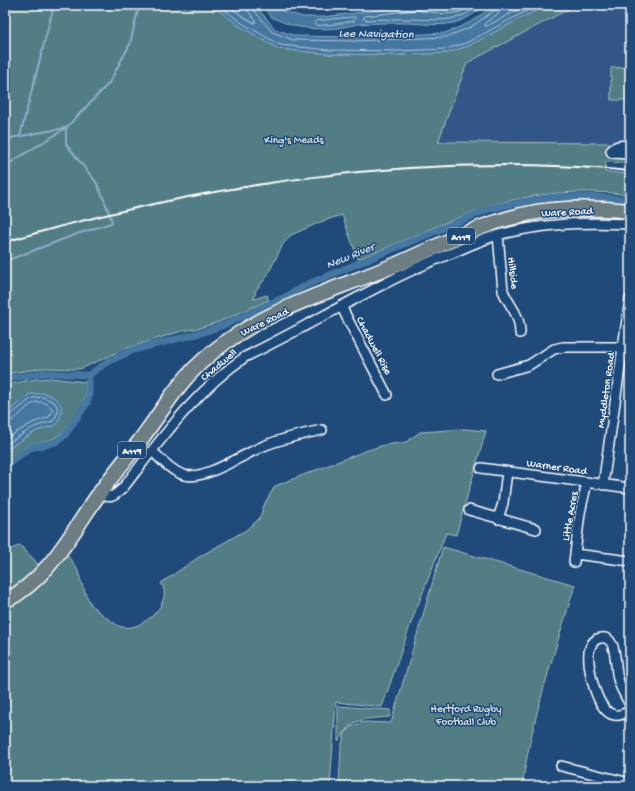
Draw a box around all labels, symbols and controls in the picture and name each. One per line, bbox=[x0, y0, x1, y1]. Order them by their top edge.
water label: Lee Navigation bbox=[338, 27, 414, 43]
park label: King's Meads bbox=[264, 135, 325, 147]
street label: Ware Road bbox=[541, 206, 595, 220]
road number: A119 bbox=[447, 228, 475, 244]
water label: New River bbox=[325, 240, 379, 273]
street label: Hillside bbox=[504, 257, 520, 290]
street label: Ware Road bbox=[239, 305, 292, 340]
street label: Chadwell Rise bbox=[353, 315, 394, 377]
street label: Chadwell bbox=[199, 347, 240, 384]
street label: Myddleton Road bbox=[596, 350, 618, 429]
road number: A119 bbox=[118, 442, 146, 458]
street label: Warner Road bbox=[526, 458, 589, 478]
street label: Little Acres bbox=[561, 490, 581, 542]
park label: Hertford Rugby Football Club bbox=[431, 703, 502, 729]

